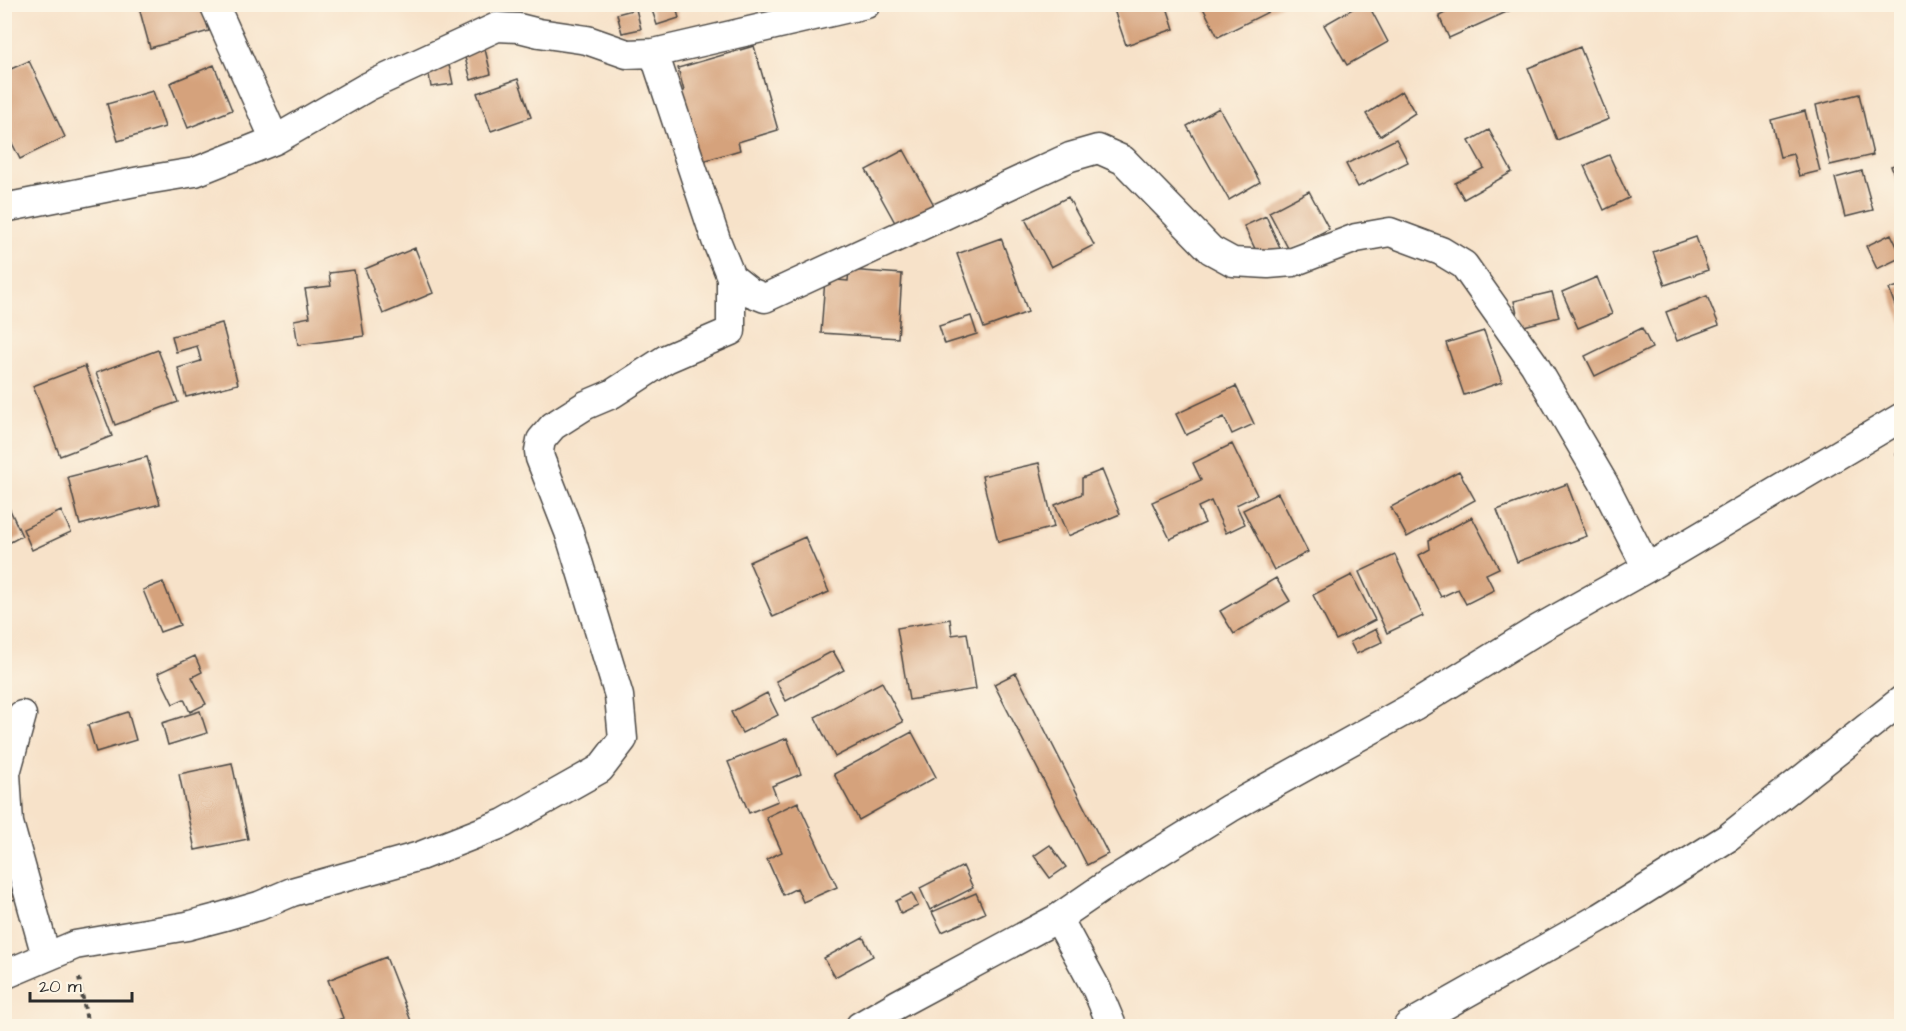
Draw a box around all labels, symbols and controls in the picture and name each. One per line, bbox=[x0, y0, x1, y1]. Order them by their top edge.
scale bar bbox=[30, 965, 132, 1003]
text: 20 m bbox=[39, 974, 82, 999]

